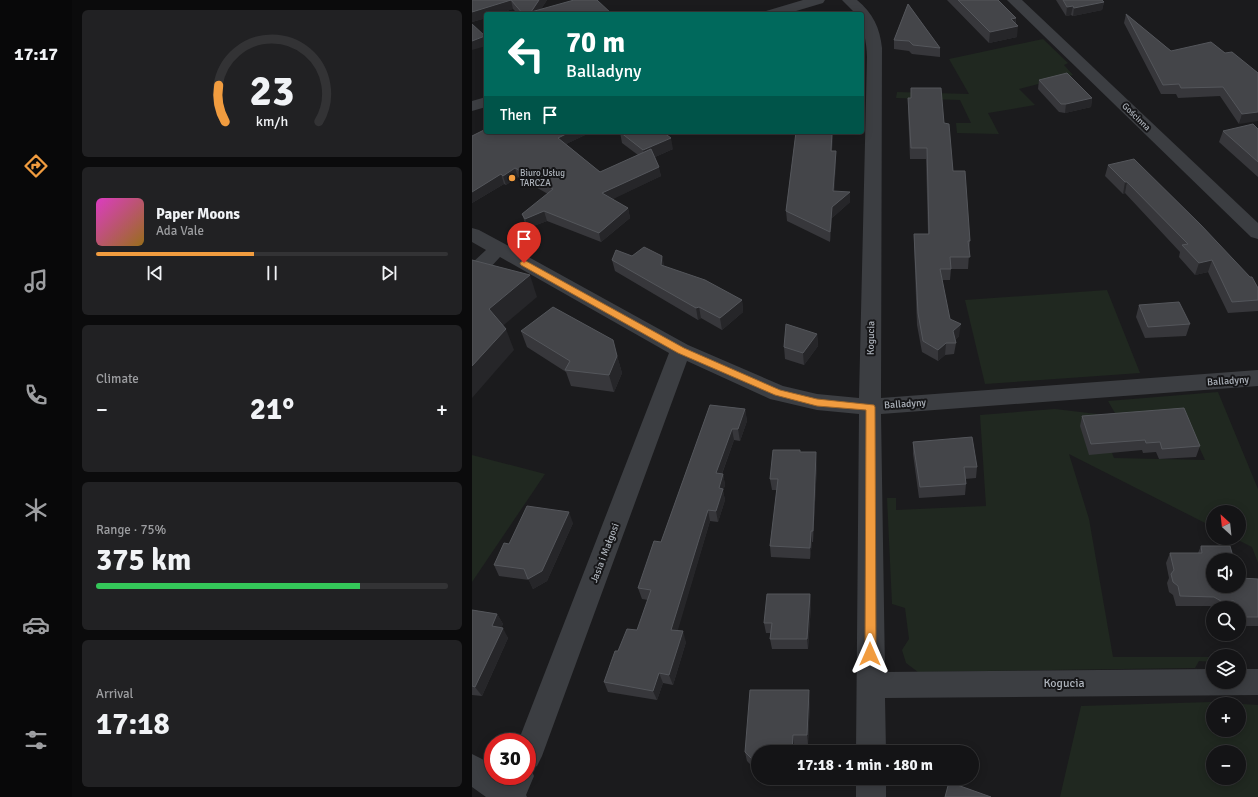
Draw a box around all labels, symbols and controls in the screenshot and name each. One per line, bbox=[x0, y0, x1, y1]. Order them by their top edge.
text: 70 m bbox=[566, 26, 625, 60]
icon: left bbox=[500, 28, 552, 80]
text: 17:17 bbox=[14, 43, 58, 65]
text: Balladyny bbox=[566, 60, 641, 82]
text: 23 bbox=[250, 66, 294, 117]
street label: Gościnna bbox=[1119, 101, 1153, 134]
icon: arrive bbox=[539, 104, 561, 126]
text: Then bbox=[500, 106, 531, 124]
text: km/h bbox=[256, 112, 288, 129]
icon: directions bbox=[22, 152, 50, 180]
place label: Biuro Usług TARCZA bbox=[520, 168, 565, 189]
marker: Biuro Usług TARCZA bbox=[507, 173, 517, 183]
text: Paper Moons bbox=[156, 205, 240, 223]
pin bbox=[507, 222, 541, 263]
text: Ada Vale bbox=[156, 223, 204, 239]
icon: arrive bbox=[513, 228, 535, 250]
icon: previous bbox=[144, 262, 166, 284]
icon: pause bbox=[261, 262, 283, 284]
icon: next bbox=[378, 262, 400, 284]
icon: music bbox=[22, 267, 50, 295]
street label: Kogucia bbox=[865, 321, 877, 355]
text: Climate bbox=[96, 371, 139, 387]
street label: Balladyny bbox=[1207, 374, 1250, 388]
icon: phone bbox=[22, 381, 50, 409]
text: 21° bbox=[250, 391, 294, 428]
text: − bbox=[96, 396, 108, 423]
text: + bbox=[436, 396, 448, 423]
street label: Balladyny bbox=[884, 397, 927, 411]
icon: climate bbox=[22, 496, 50, 524]
north arrow bbox=[1206, 505, 1246, 545]
map controls bbox=[1206, 505, 1246, 785]
text: Range · 75% bbox=[96, 522, 166, 538]
street label: Jasia i Małgosi bbox=[588, 522, 622, 584]
text: 375 km bbox=[96, 542, 191, 579]
button: sound bbox=[1206, 553, 1246, 593]
button: search bbox=[1206, 601, 1246, 641]
icon: car bbox=[22, 611, 50, 639]
position arrow bbox=[849, 633, 891, 675]
button: layers bbox=[1206, 649, 1246, 689]
street label: Kogucia bbox=[1043, 676, 1085, 691]
text: Arrival bbox=[96, 686, 133, 702]
button: + bbox=[1206, 697, 1246, 737]
text: 17:18 bbox=[96, 706, 170, 743]
icon: filters bbox=[22, 726, 50, 754]
speed limit sign: 30 bbox=[484, 733, 536, 785]
button: − bbox=[1206, 745, 1246, 785]
text: 17:18 · 1 min · 180 m bbox=[797, 756, 933, 774]

